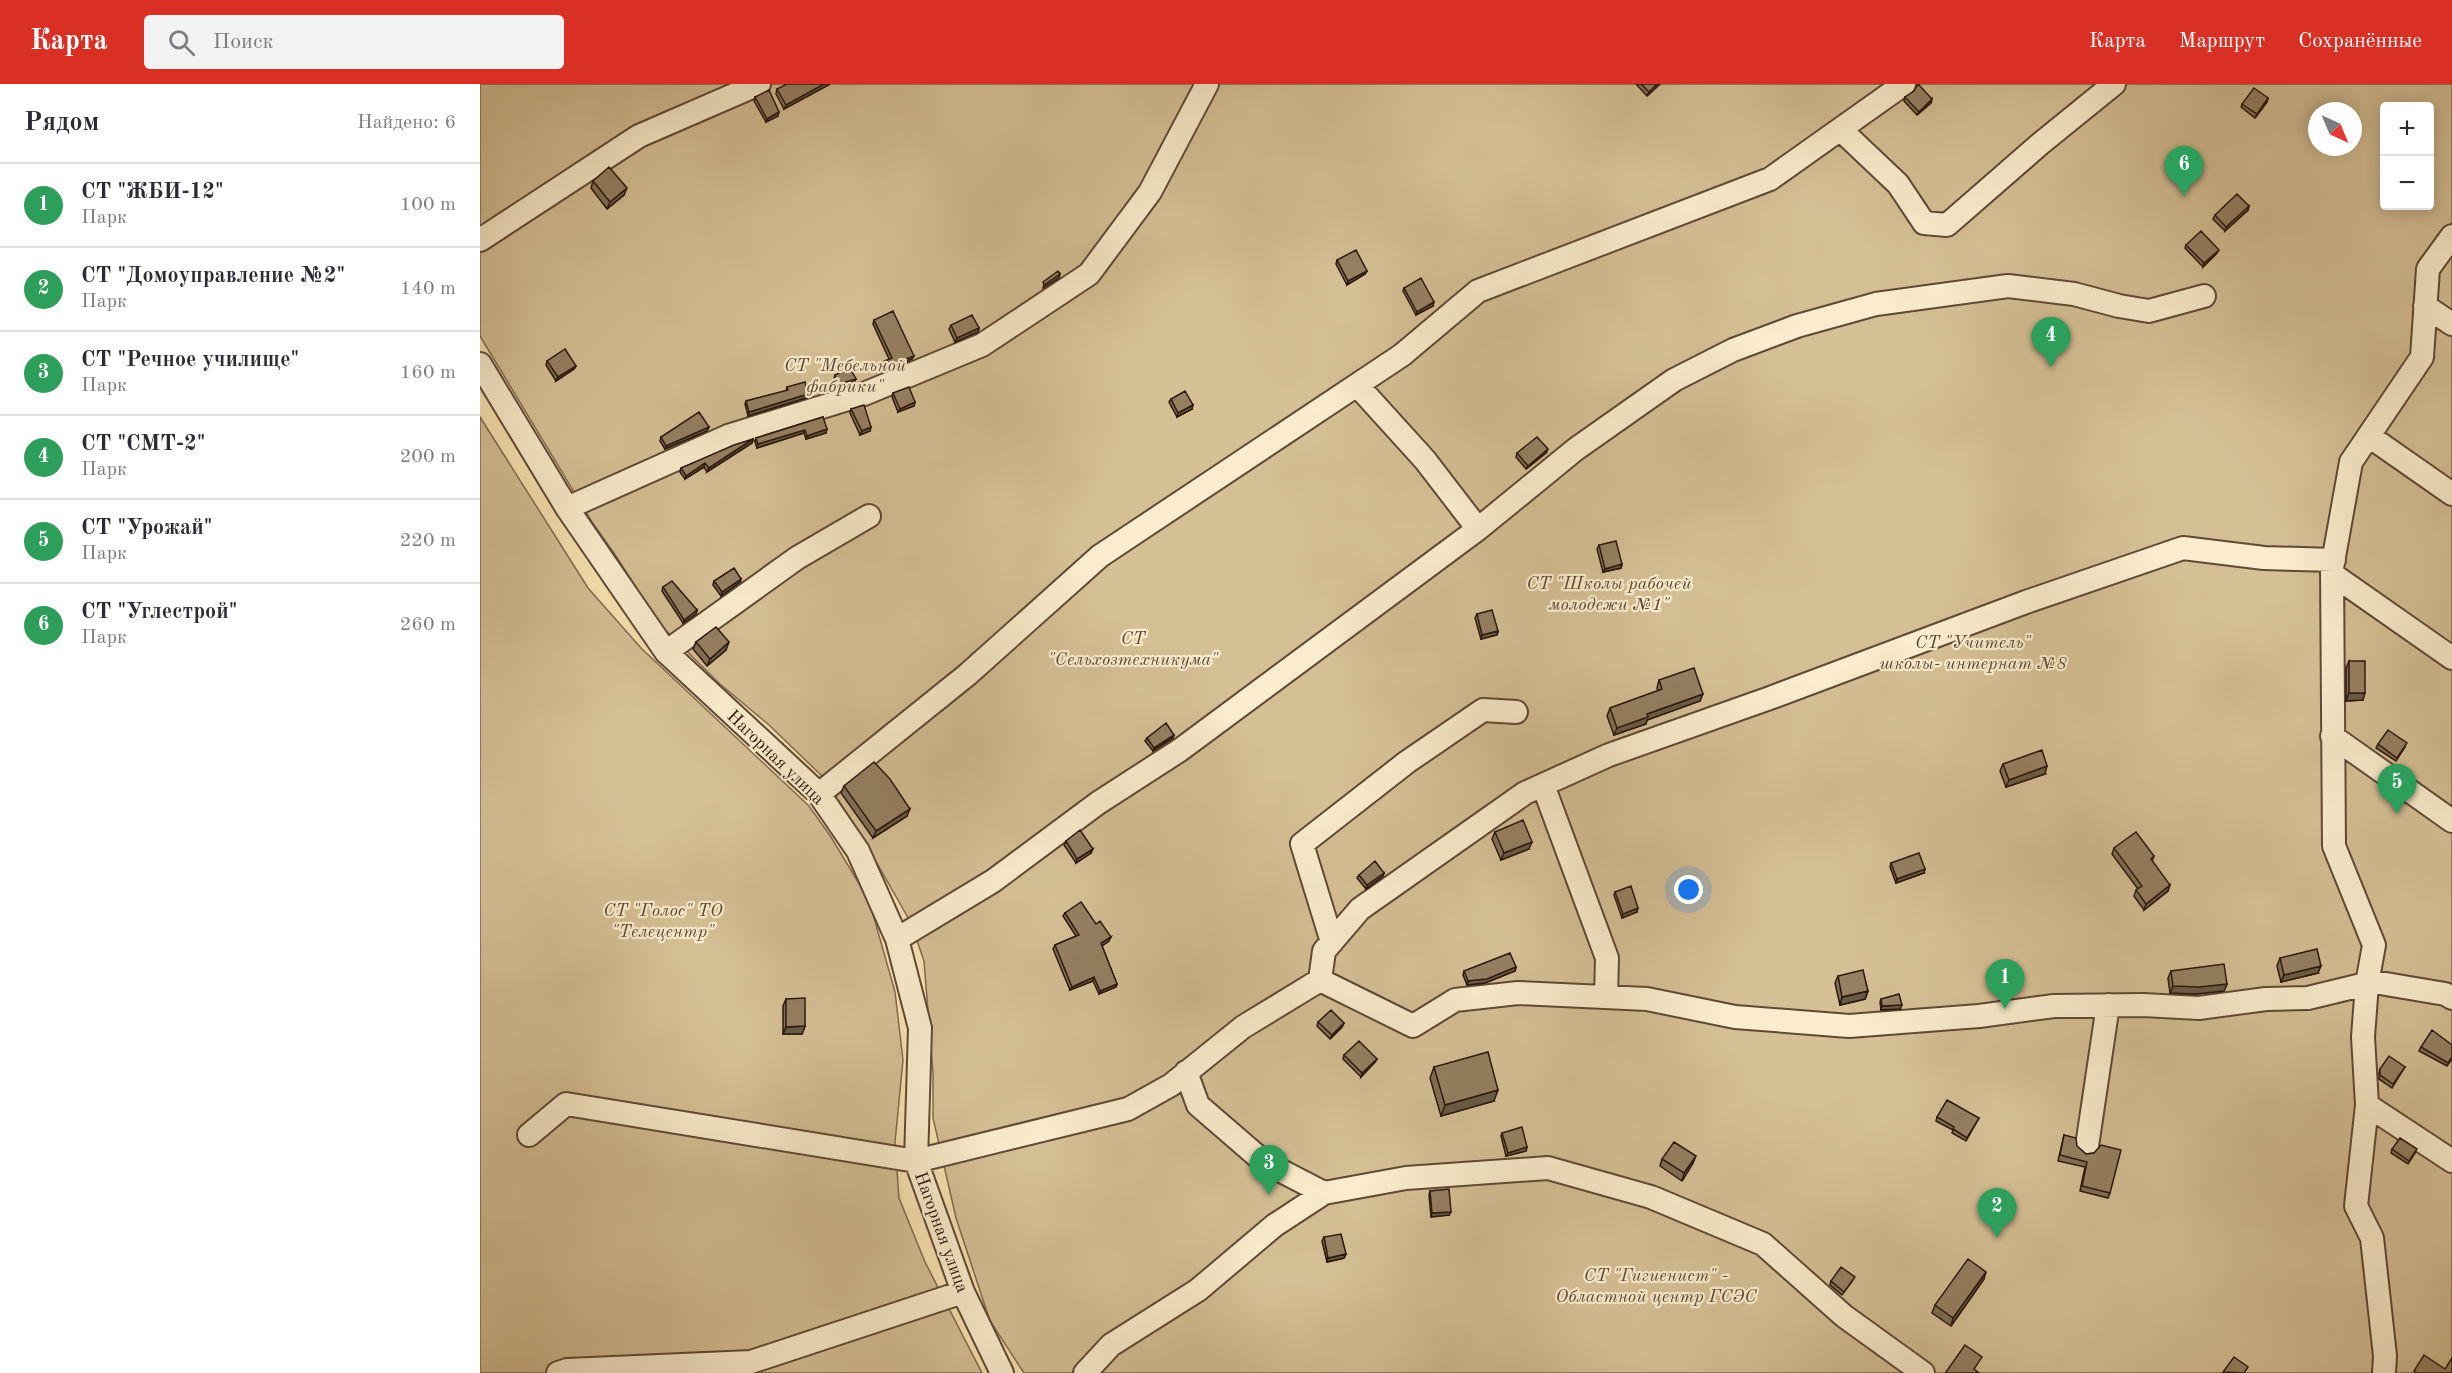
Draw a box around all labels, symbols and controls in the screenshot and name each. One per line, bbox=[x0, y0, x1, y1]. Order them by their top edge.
search box bbox=[144, 15, 564, 69]
icon: search bbox=[165, 26, 198, 59]
text: Карта bbox=[30, 28, 108, 56]
text: Поиск bbox=[213, 31, 274, 53]
text: Карта bbox=[2089, 31, 2146, 52]
text: Маршрут bbox=[2179, 31, 2265, 52]
text: Сохранённые bbox=[2298, 31, 2422, 52]
north arrow bbox=[2308, 102, 2362, 156]
map controls bbox=[2380, 102, 2434, 210]
button: + bbox=[2380, 102, 2434, 156]
text: Рядом bbox=[24, 110, 99, 136]
text: Найдено: 6 bbox=[357, 113, 456, 133]
pin: 6 bbox=[2164, 147, 2204, 196]
button: − bbox=[2380, 156, 2434, 210]
text: СТ "ЖБИ-12" bbox=[81, 181, 224, 203]
text: 1 bbox=[38, 195, 49, 215]
text: 100 m bbox=[400, 195, 456, 215]
text: Парк bbox=[81, 208, 127, 228]
text: СТ "Домоуправление №2" bbox=[81, 265, 345, 287]
text: 2 bbox=[38, 279, 49, 299]
text: 140 m bbox=[400, 279, 456, 299]
text: Парк bbox=[81, 292, 127, 312]
pin: 4 bbox=[2032, 318, 2070, 367]
text: СТ "Речное училище" bbox=[81, 349, 299, 371]
park label: СТ "Мебельной фабрики" bbox=[784, 357, 906, 396]
text: 3 bbox=[38, 363, 49, 383]
text: 160 m bbox=[400, 363, 456, 383]
text: Парк bbox=[81, 376, 127, 396]
text: СТ "СМТ-2" bbox=[81, 433, 206, 455]
text: 4 bbox=[38, 447, 49, 467]
text: 200 m bbox=[400, 447, 456, 467]
text: Парк bbox=[81, 460, 127, 480]
text: СТ "Урожай" bbox=[81, 517, 212, 539]
text: 5 bbox=[38, 531, 49, 551]
text: 220 m bbox=[400, 531, 456, 551]
text: Парк bbox=[81, 544, 127, 564]
park label: СТ "Школы рабочей молодежи №1" bbox=[1526, 575, 1692, 614]
text: СТ "Углестрой" bbox=[81, 601, 237, 623]
text: 6 bbox=[38, 615, 49, 635]
text: 260 m bbox=[400, 615, 456, 635]
text: Парк bbox=[81, 628, 127, 648]
park label: СТ "Сельхозтехникума" bbox=[1048, 630, 1219, 669]
park label: СТ "Учитель" школы- интернат №8 bbox=[1879, 634, 2067, 673]
street label: Нагорная улица bbox=[723, 707, 827, 809]
pin: 5 bbox=[2378, 764, 2416, 814]
your location bbox=[1674, 875, 1703, 904]
park label: СТ "Голос" ТО "Телецентр" bbox=[603, 902, 723, 941]
pin: 1 bbox=[1986, 960, 2024, 1009]
pin: 3 bbox=[1250, 1146, 1288, 1195]
street label: Нагорная улица bbox=[911, 1169, 971, 1295]
pin: 2 bbox=[1978, 1188, 2017, 1238]
park label: СТ "Гигиенист" - Областной центр ГСЭС bbox=[1555, 1267, 1758, 1306]

